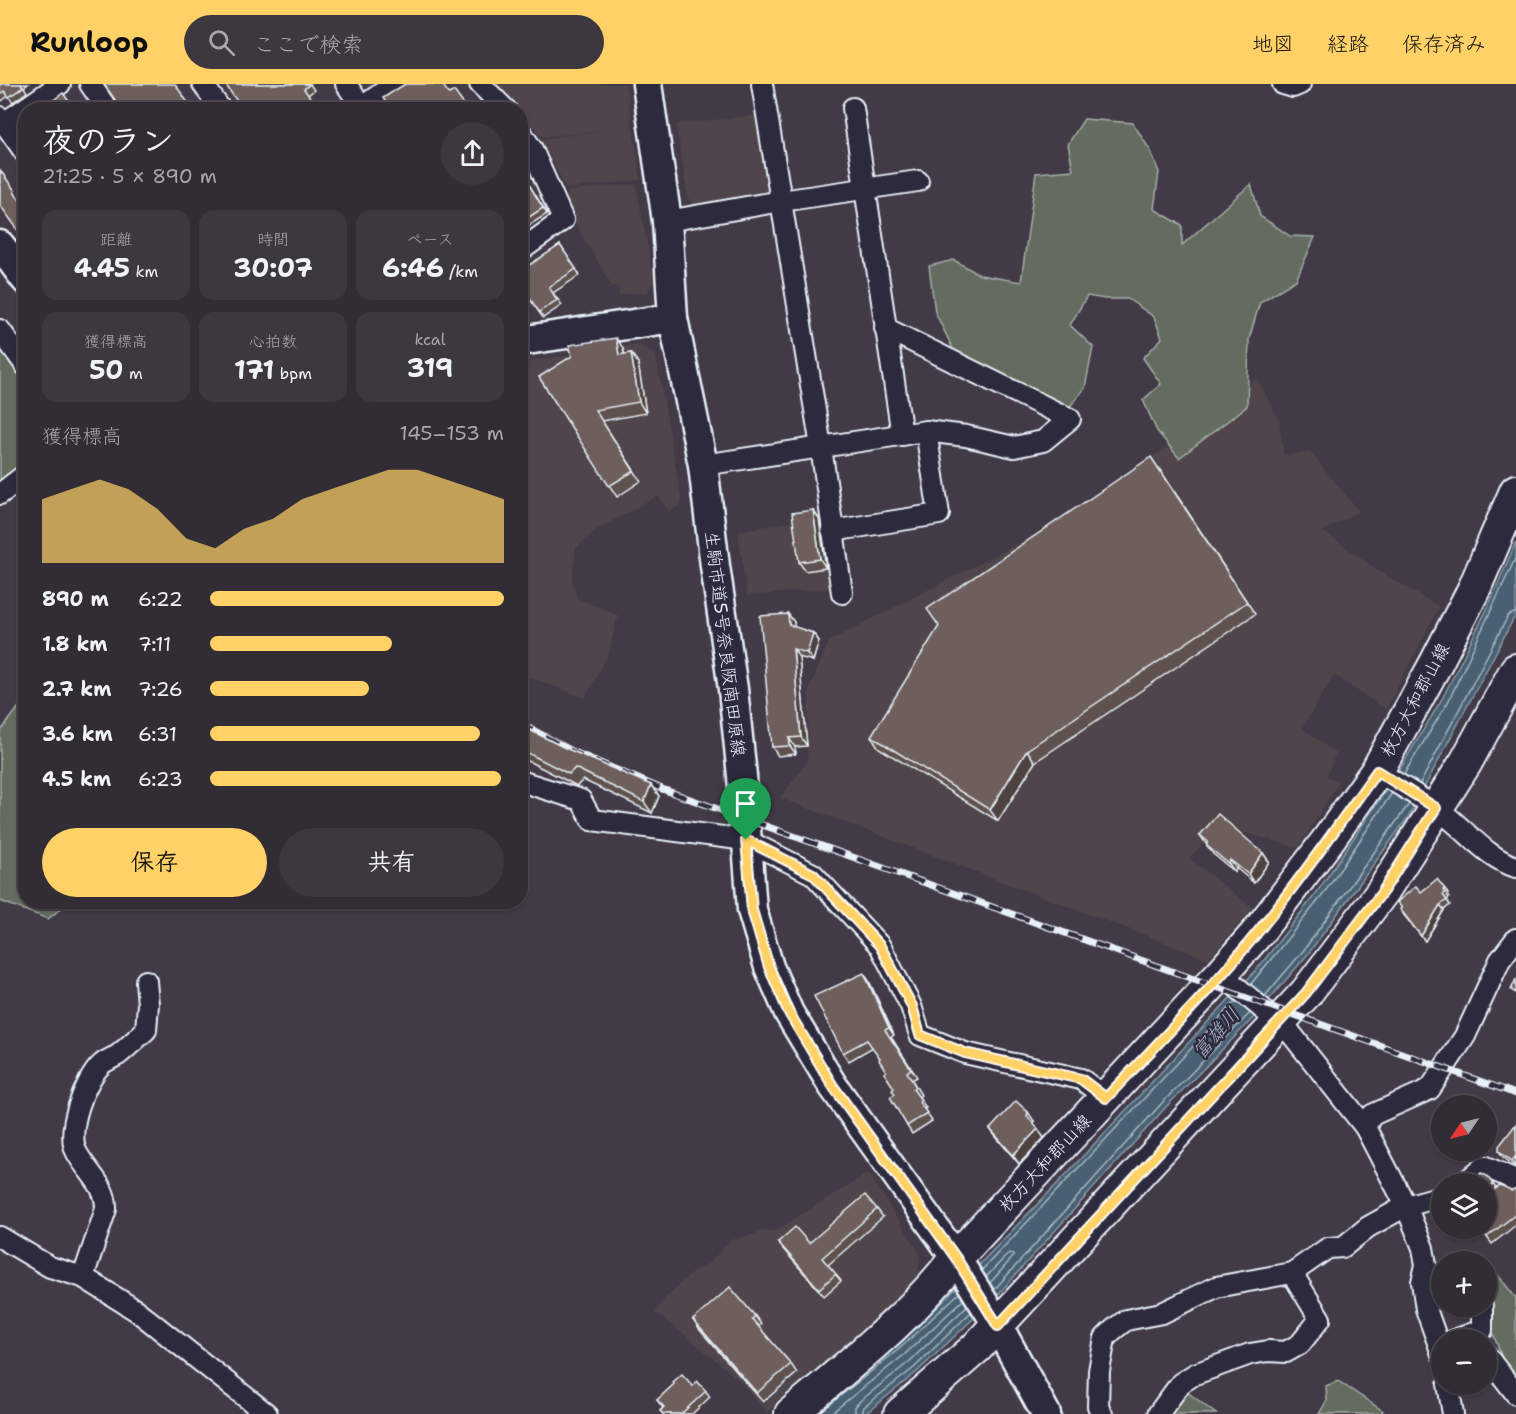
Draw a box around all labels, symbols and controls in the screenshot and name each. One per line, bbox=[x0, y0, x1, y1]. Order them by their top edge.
search box bbox=[184, 15, 604, 69]
text: Runloop bbox=[30, 23, 148, 61]
icon: search bbox=[205, 26, 238, 59]
text: ここで検索 bbox=[253, 30, 363, 59]
text: 地図 bbox=[1252, 30, 1294, 58]
text: 経路 bbox=[1327, 30, 1369, 58]
text: 保存済み bbox=[1402, 30, 1486, 58]
text: 夜のラン bbox=[42, 118, 174, 163]
button: share bbox=[441, 122, 504, 185]
text: 21:25 · 5 × 890 m bbox=[42, 163, 217, 189]
text: 距離 bbox=[100, 229, 132, 250]
text: 時間 bbox=[257, 229, 289, 250]
text: ペース bbox=[406, 229, 454, 250]
text: 4.45 bbox=[74, 250, 130, 285]
text: 30:07 bbox=[233, 250, 313, 285]
text: 6:46 bbox=[382, 250, 444, 285]
text: km bbox=[130, 261, 158, 282]
text: /km bbox=[444, 261, 478, 282]
text: kcal bbox=[414, 329, 446, 350]
text: 獲得標高 bbox=[84, 331, 148, 352]
text: 心拍数 bbox=[249, 331, 297, 352]
text: 319 bbox=[407, 350, 453, 385]
text: 50 bbox=[89, 352, 124, 387]
text: 171 bbox=[234, 352, 274, 387]
text: m bbox=[124, 363, 143, 384]
text: bpm bbox=[274, 363, 312, 384]
text: 145–153 m bbox=[399, 420, 504, 446]
text: 獲得標高 bbox=[42, 423, 122, 449]
street label: 生駒市道5号奈良阪南田原線 bbox=[699, 530, 751, 758]
text: 890 m bbox=[42, 586, 109, 612]
text: 6:22 bbox=[138, 586, 183, 612]
text: 1.8 km bbox=[42, 631, 108, 657]
text: 7:11 bbox=[138, 631, 171, 657]
street label: 枚方大和郡山線 bbox=[1375, 639, 1455, 761]
text: 2.7 km bbox=[42, 676, 111, 702]
text: 7:26 bbox=[138, 676, 183, 702]
text: 3.6 km bbox=[42, 721, 113, 747]
text: 6:31 bbox=[138, 721, 177, 747]
text: 4.5 km bbox=[42, 766, 111, 792]
text: 6:23 bbox=[138, 766, 183, 792]
pin bbox=[720, 778, 771, 840]
icon: arrive bbox=[729, 787, 762, 820]
button: 保存 bbox=[42, 828, 267, 897]
button: 共有 bbox=[279, 828, 504, 897]
water label: 富雄川 bbox=[1187, 1002, 1245, 1064]
north arrow bbox=[1431, 1095, 1497, 1161]
map controls bbox=[1431, 1095, 1497, 1395]
street label: 枚方大和郡山線 bbox=[993, 1109, 1097, 1217]
button: layers bbox=[1431, 1173, 1497, 1239]
button: + bbox=[1431, 1251, 1497, 1317]
button: − bbox=[1431, 1329, 1497, 1395]

